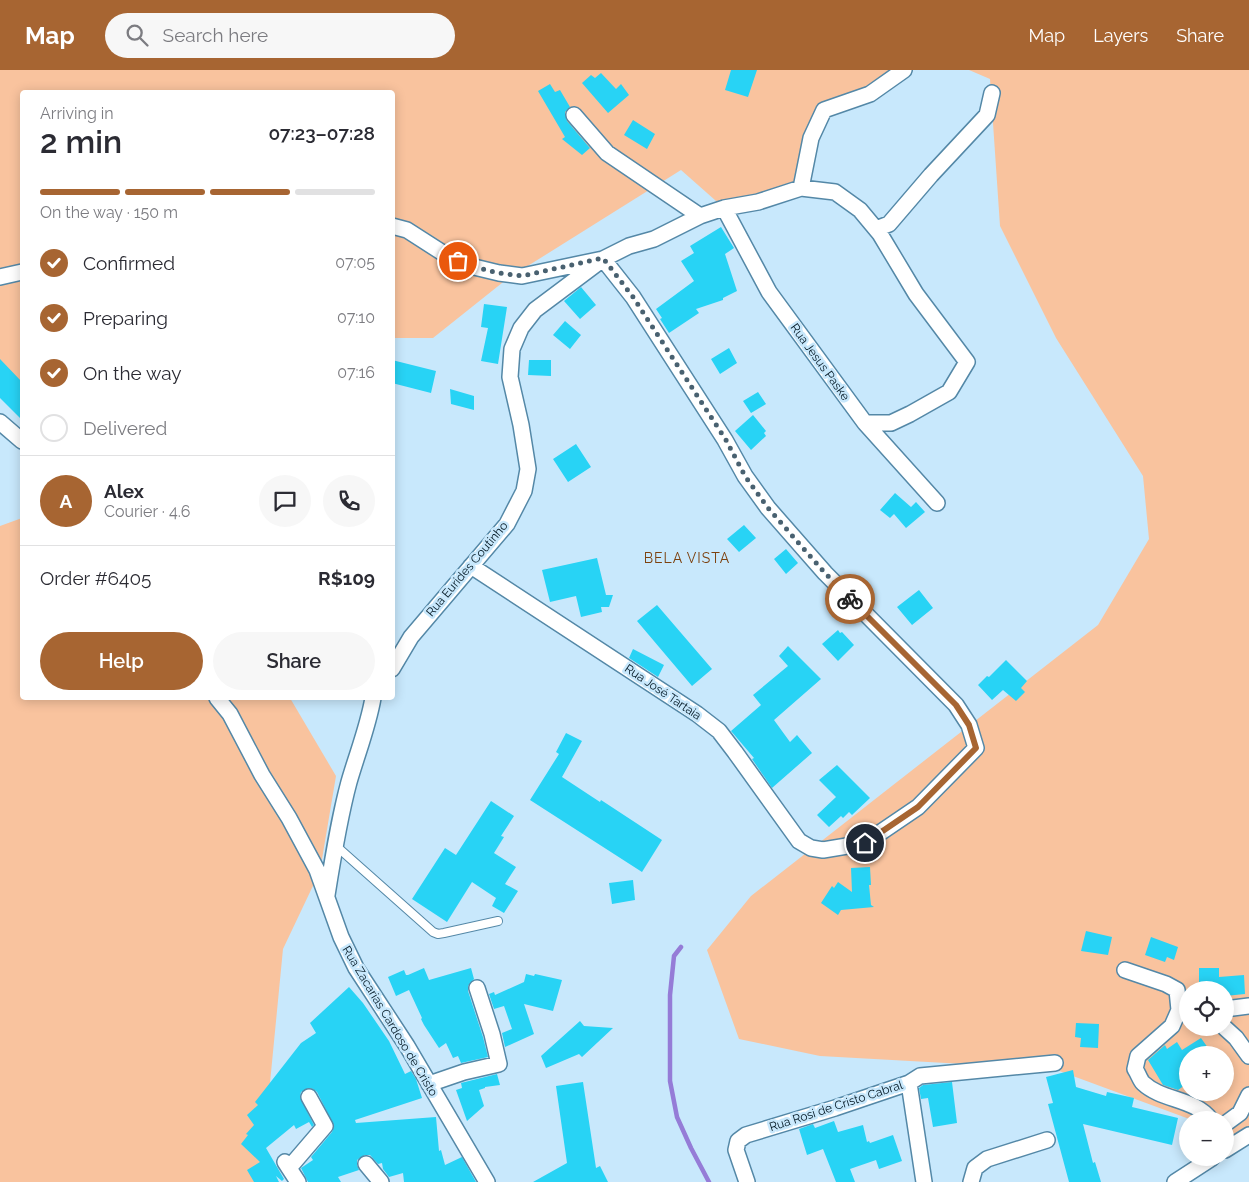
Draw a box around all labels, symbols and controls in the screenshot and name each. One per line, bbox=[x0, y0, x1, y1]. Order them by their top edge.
search box bbox=[105, 13, 455, 58]
text: Map bbox=[25, 21, 75, 50]
icon: search bbox=[123, 21, 151, 49]
text: Search here bbox=[163, 24, 268, 46]
text: Map bbox=[1029, 25, 1065, 46]
text: Layers bbox=[1093, 25, 1148, 46]
text: Share bbox=[1176, 25, 1224, 46]
text: Arriving in bbox=[40, 104, 114, 123]
text: 07:23–07:28 bbox=[268, 122, 375, 144]
text: 2 min bbox=[40, 123, 122, 160]
text: On the way · 150 m bbox=[40, 203, 178, 222]
pin bbox=[437, 240, 479, 282]
icon: bag bbox=[444, 247, 472, 275]
icon: check bbox=[40, 249, 68, 277]
text: Confirmed bbox=[83, 252, 175, 274]
text: 07:05 bbox=[335, 253, 375, 272]
icon: check bbox=[40, 304, 68, 332]
text: Preparing bbox=[83, 307, 168, 329]
text: 07:10 bbox=[337, 308, 375, 327]
street label: Rua Jesus Paske bbox=[787, 321, 853, 403]
icon: check bbox=[40, 359, 68, 387]
text: On the way bbox=[83, 362, 182, 384]
text: 07:16 bbox=[337, 363, 375, 382]
text: Delivered bbox=[83, 417, 167, 439]
button: chat bbox=[259, 475, 311, 527]
button: phone bbox=[323, 475, 375, 527]
text: Alex bbox=[104, 480, 144, 502]
text: A bbox=[60, 490, 72, 512]
text: Courier · 4.6 bbox=[104, 502, 190, 521]
street label: Rua Eurides Coutinho bbox=[423, 519, 511, 619]
district label: BELA VISTA bbox=[644, 550, 730, 566]
text: Order #6405 bbox=[40, 567, 151, 589]
text: R$109 bbox=[318, 567, 375, 589]
courier bbox=[825, 574, 875, 624]
icon: bike bbox=[836, 585, 864, 613]
button: Help bbox=[40, 632, 203, 690]
button: Share bbox=[213, 632, 375, 690]
street label: Rua José Tartaia bbox=[622, 661, 704, 723]
pin bbox=[844, 822, 886, 864]
icon: home bbox=[851, 829, 879, 857]
street label: Rua Zacarias Cardoso de Cristo bbox=[339, 943, 441, 1099]
map controls bbox=[1179, 981, 1234, 1166]
button: locate bbox=[1179, 981, 1234, 1036]
button: + bbox=[1179, 1046, 1234, 1101]
street label: Rua Rosi de Cristo Cabral bbox=[768, 1078, 905, 1134]
button: − bbox=[1179, 1111, 1234, 1166]

